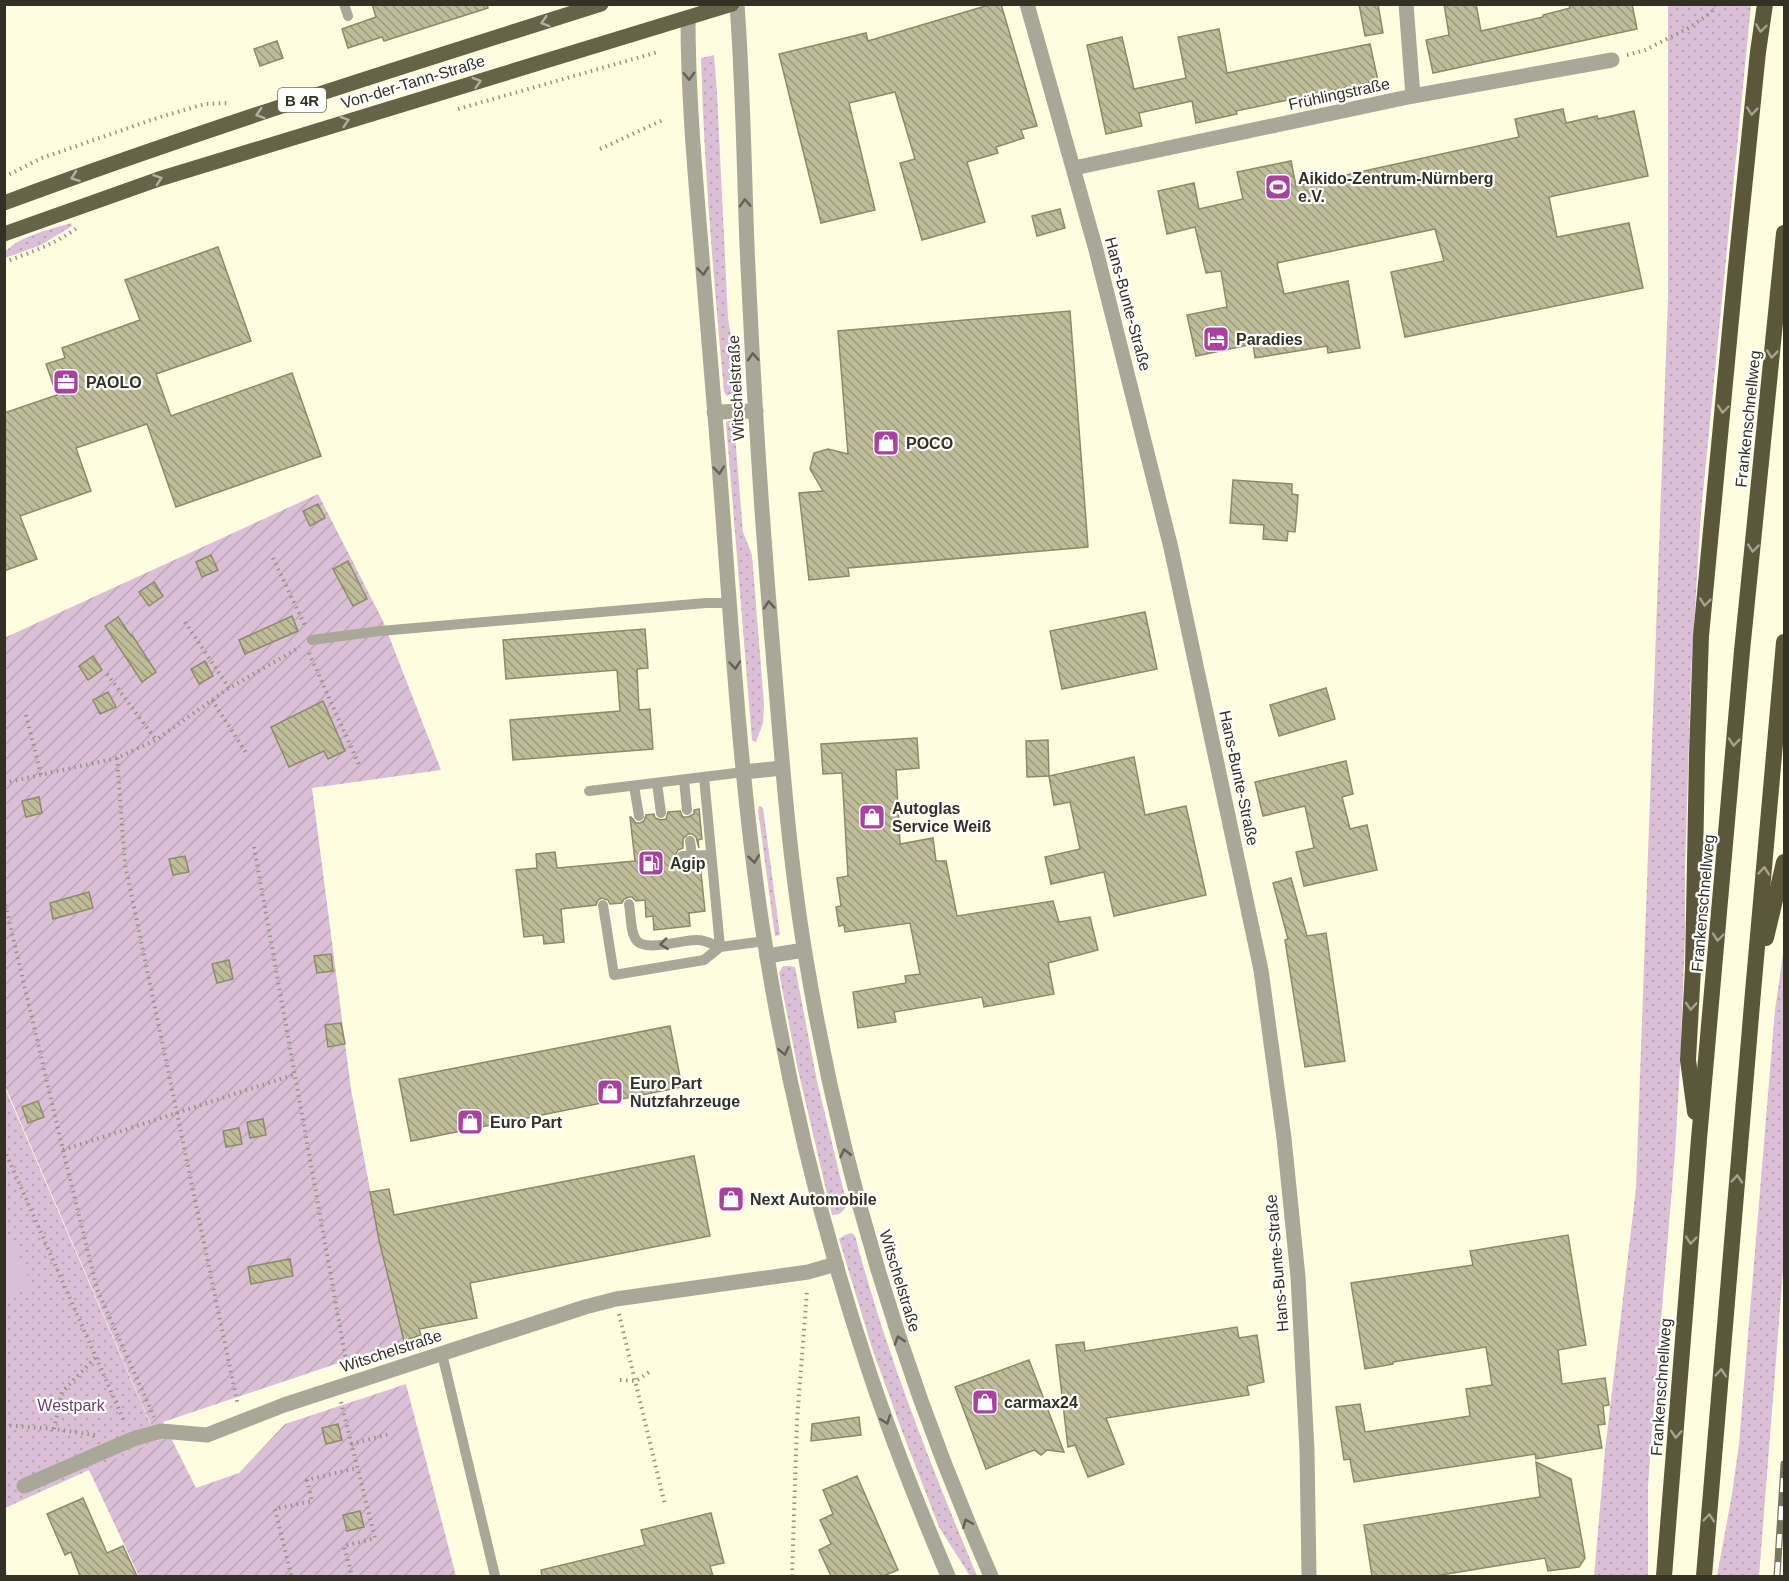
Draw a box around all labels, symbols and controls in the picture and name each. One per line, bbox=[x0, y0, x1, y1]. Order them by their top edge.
one-way arrow bbox=[540, 15, 551, 27]
one-way arrow bbox=[1756, 24, 1768, 33]
street label: Von-der-Tann-Straße bbox=[339, 52, 487, 112]
one-way arrow bbox=[683, 72, 695, 81]
street label: Frühlingstraße bbox=[1287, 75, 1391, 113]
one-way arrow bbox=[471, 77, 482, 89]
road number: B 4R bbox=[278, 88, 326, 112]
one-way arrow bbox=[1746, 106, 1759, 115]
one-way arrow bbox=[255, 107, 266, 120]
one-way arrow bbox=[339, 116, 350, 128]
one-way arrow bbox=[70, 170, 81, 183]
place label: Aikido-Zentrum-Nürnberg e.V. bbox=[1298, 170, 1494, 205]
sports icon: Aikido-Zentrum-Nürnberg e.V. bbox=[1263, 172, 1293, 202]
one-way arrow bbox=[152, 174, 163, 187]
one-way arrow bbox=[739, 199, 752, 208]
street label: Hans-Bunte-Straße bbox=[1102, 235, 1154, 373]
one-way arrow bbox=[696, 266, 709, 275]
hotel icon: Paradies bbox=[1201, 324, 1231, 354]
place label: Paradies bbox=[1236, 331, 1303, 348]
street label: Witschelstraße bbox=[725, 335, 747, 441]
street label: Frankenschnellweg bbox=[1732, 350, 1764, 488]
one-way arrow bbox=[1767, 350, 1779, 359]
one-way arrow bbox=[746, 353, 759, 362]
office icon: PAOLO bbox=[51, 367, 81, 397]
place label: PAOLO bbox=[86, 374, 142, 391]
one-way arrow bbox=[1717, 404, 1730, 413]
shop icon: POCO bbox=[871, 428, 901, 458]
place label: POCO bbox=[906, 435, 953, 452]
one-way arrow bbox=[712, 466, 725, 475]
one-way arrow bbox=[1747, 544, 1760, 553]
one-way arrow bbox=[1699, 597, 1711, 606]
one-way arrow bbox=[763, 600, 776, 610]
one-way arrow bbox=[728, 660, 741, 669]
street label: Hans-Bunte-Straße bbox=[1216, 709, 1262, 847]
one-way arrow bbox=[1728, 738, 1741, 747]
place label: Autoglas Service Weiß bbox=[892, 800, 992, 835]
shop icon: Autoglas Service Weiß bbox=[857, 802, 887, 832]
street label: Frankenschnellweg bbox=[1689, 834, 1717, 972]
fuel station icon: Agip bbox=[636, 848, 666, 878]
one-way arrow bbox=[747, 854, 759, 863]
place label: Agip bbox=[670, 855, 706, 872]
one-way arrow bbox=[1757, 866, 1770, 875]
one-way arrow bbox=[1712, 932, 1725, 941]
one-way arrow bbox=[659, 937, 668, 950]
one-way arrow bbox=[1684, 1002, 1697, 1011]
one-way arrow bbox=[777, 1046, 790, 1056]
place label: Euro Part Nutzfahrzeuge bbox=[630, 1075, 740, 1110]
shop icon: Euro Part Nutzfahrzeuge bbox=[595, 1077, 625, 1107]
shop icon: Euro Part bbox=[455, 1107, 485, 1137]
place label: Euro Part bbox=[490, 1114, 563, 1131]
one-way arrow bbox=[840, 1148, 853, 1158]
one-way arrow bbox=[1730, 1174, 1743, 1183]
shop icon: Next Automobile bbox=[716, 1184, 746, 1214]
place label: Next Automobile bbox=[750, 1191, 877, 1208]
street label: Hans-Bunte-Straße bbox=[1263, 1194, 1291, 1332]
street label: Witschelstraße bbox=[876, 1228, 924, 1334]
one-way arrow bbox=[1685, 1235, 1698, 1244]
street label: Frankenschnellweg bbox=[1648, 1318, 1674, 1456]
street label: Witschelstraße bbox=[338, 1327, 444, 1375]
one-way arrow bbox=[894, 1335, 907, 1346]
one-way arrow bbox=[1715, 1369, 1728, 1378]
shop icon: carmax24 bbox=[970, 1387, 1000, 1417]
place label: carmax24 bbox=[1004, 1394, 1078, 1411]
park label: Westpark bbox=[37, 1397, 106, 1414]
one-way arrow bbox=[879, 1414, 892, 1425]
one-way arrow bbox=[1669, 1429, 1682, 1438]
one-way arrow bbox=[1702, 1514, 1715, 1523]
one-way arrow bbox=[962, 1518, 974, 1529]

